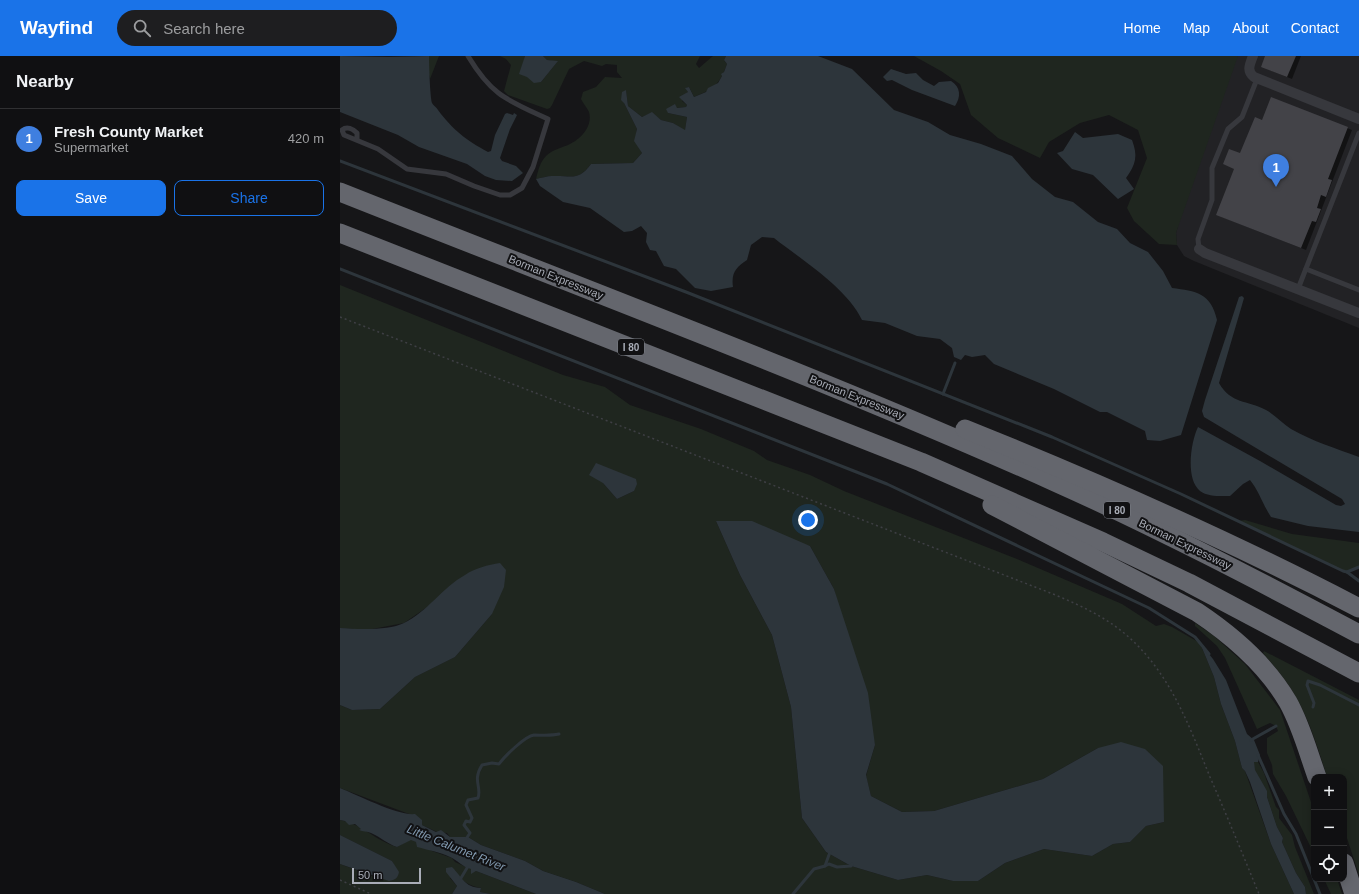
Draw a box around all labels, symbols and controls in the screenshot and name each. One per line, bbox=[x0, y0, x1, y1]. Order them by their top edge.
search box bbox=[117, 10, 397, 46]
text: Wayfind bbox=[20, 17, 93, 38]
icon: search bbox=[131, 17, 153, 39]
text: Search here bbox=[163, 20, 245, 37]
text: Home bbox=[1124, 20, 1161, 36]
text: Map bbox=[1183, 20, 1210, 36]
text: About bbox=[1232, 20, 1269, 36]
text: Contact bbox=[1291, 20, 1339, 36]
text: Nearby bbox=[16, 72, 74, 91]
text: Fresh County Market bbox=[54, 123, 203, 140]
text: 1 bbox=[25, 131, 33, 146]
text: 420 m bbox=[288, 131, 324, 146]
text: Supermarket bbox=[54, 140, 128, 155]
pin: 1 bbox=[1263, 154, 1289, 187]
button: Save bbox=[16, 180, 166, 216]
button: Share bbox=[174, 180, 324, 216]
street label: Borman Expressway bbox=[507, 253, 605, 302]
road number: I 80 bbox=[618, 339, 644, 355]
street label: Borman Expressway bbox=[808, 373, 906, 422]
road number: I 80 bbox=[1104, 502, 1130, 518]
your location bbox=[798, 510, 818, 530]
street label: Borman Expressway bbox=[1137, 516, 1233, 572]
map controls bbox=[1311, 774, 1347, 882]
button: + bbox=[1311, 774, 1347, 810]
button: − bbox=[1311, 810, 1347, 846]
water label: Little Calumet River bbox=[405, 822, 508, 874]
button: locate bbox=[1311, 846, 1347, 882]
scale bar bbox=[352, 866, 421, 885]
text: 50 m bbox=[358, 869, 382, 881]

